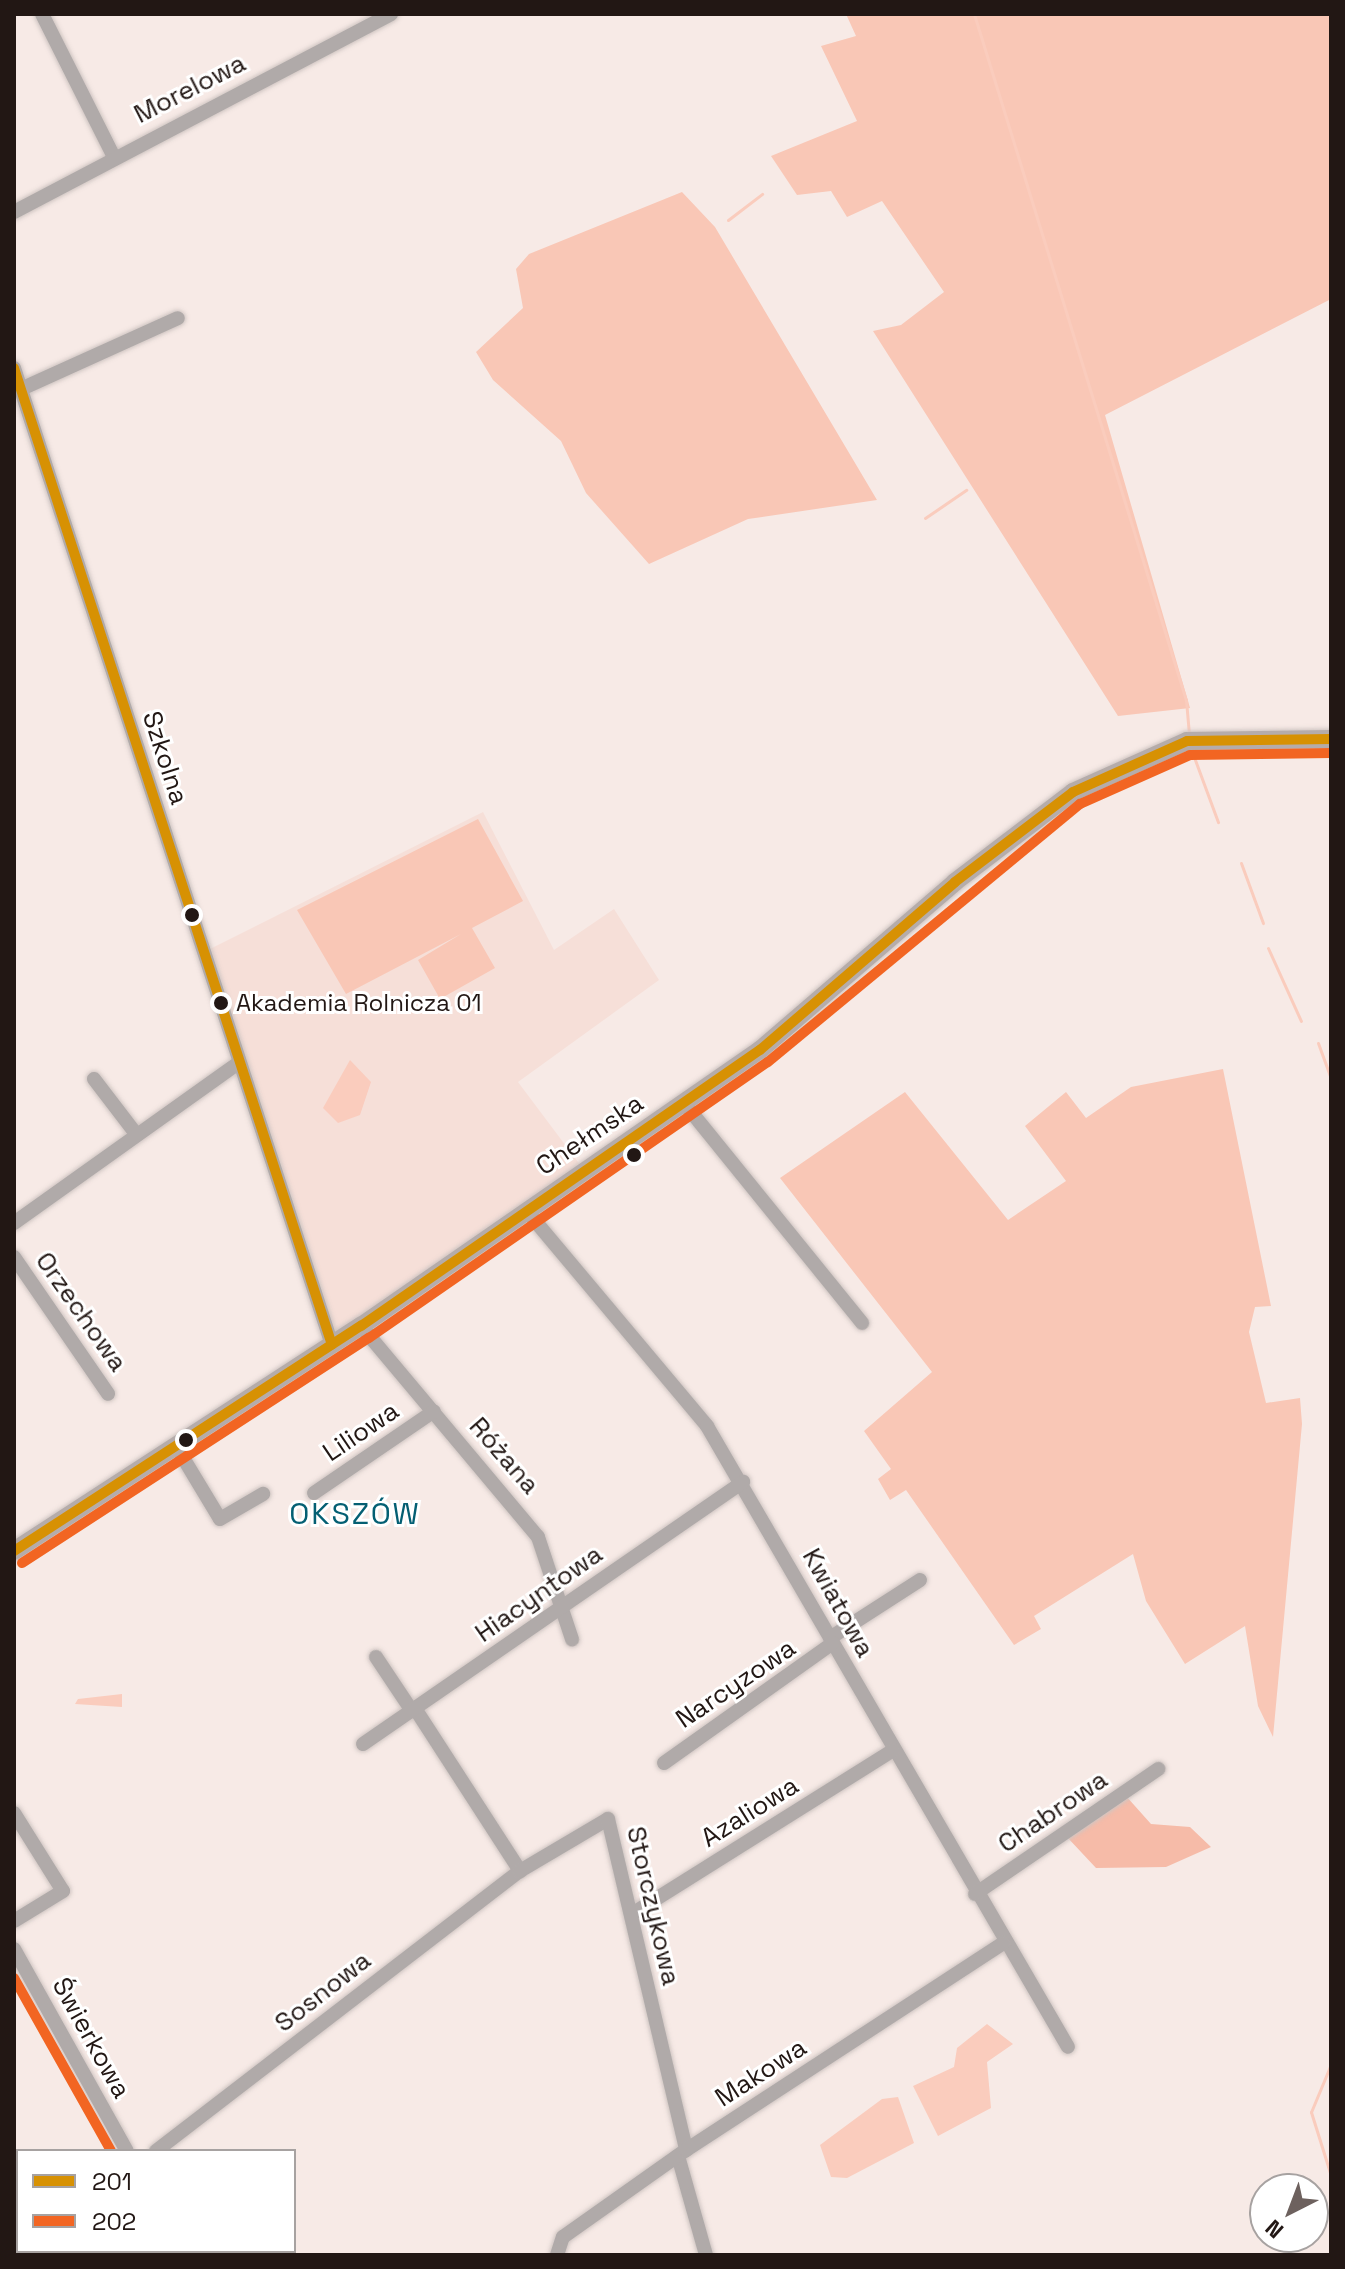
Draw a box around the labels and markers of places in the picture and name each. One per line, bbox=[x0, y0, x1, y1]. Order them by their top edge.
unlabelled marker bbox=[184, 907, 200, 923]
place label: Akademia Rolnicza 01 bbox=[236, 989, 482, 1017]
marker: Akademia Rolnicza 01 bbox=[213, 995, 229, 1011]
unlabelled marker bbox=[626, 1147, 642, 1163]
unlabelled marker bbox=[178, 1432, 194, 1448]

